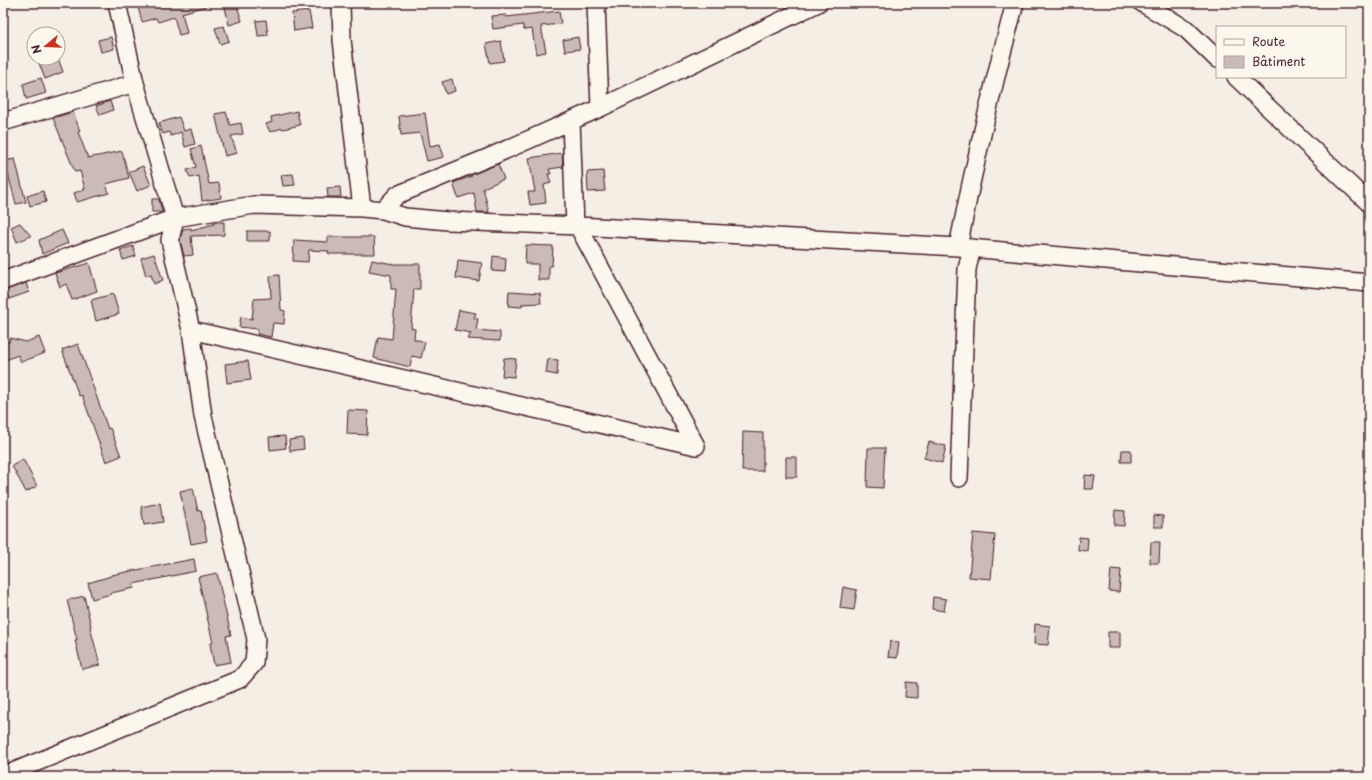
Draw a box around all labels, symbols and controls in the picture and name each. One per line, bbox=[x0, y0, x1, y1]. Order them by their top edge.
north arrow bbox=[26, 26, 66, 66]
legend bbox=[1216, 26, 1346, 78]
text: Route bbox=[1252, 32, 1285, 50]
text: N bbox=[27, 42, 46, 56]
text: Bâtiment bbox=[1252, 52, 1305, 70]

